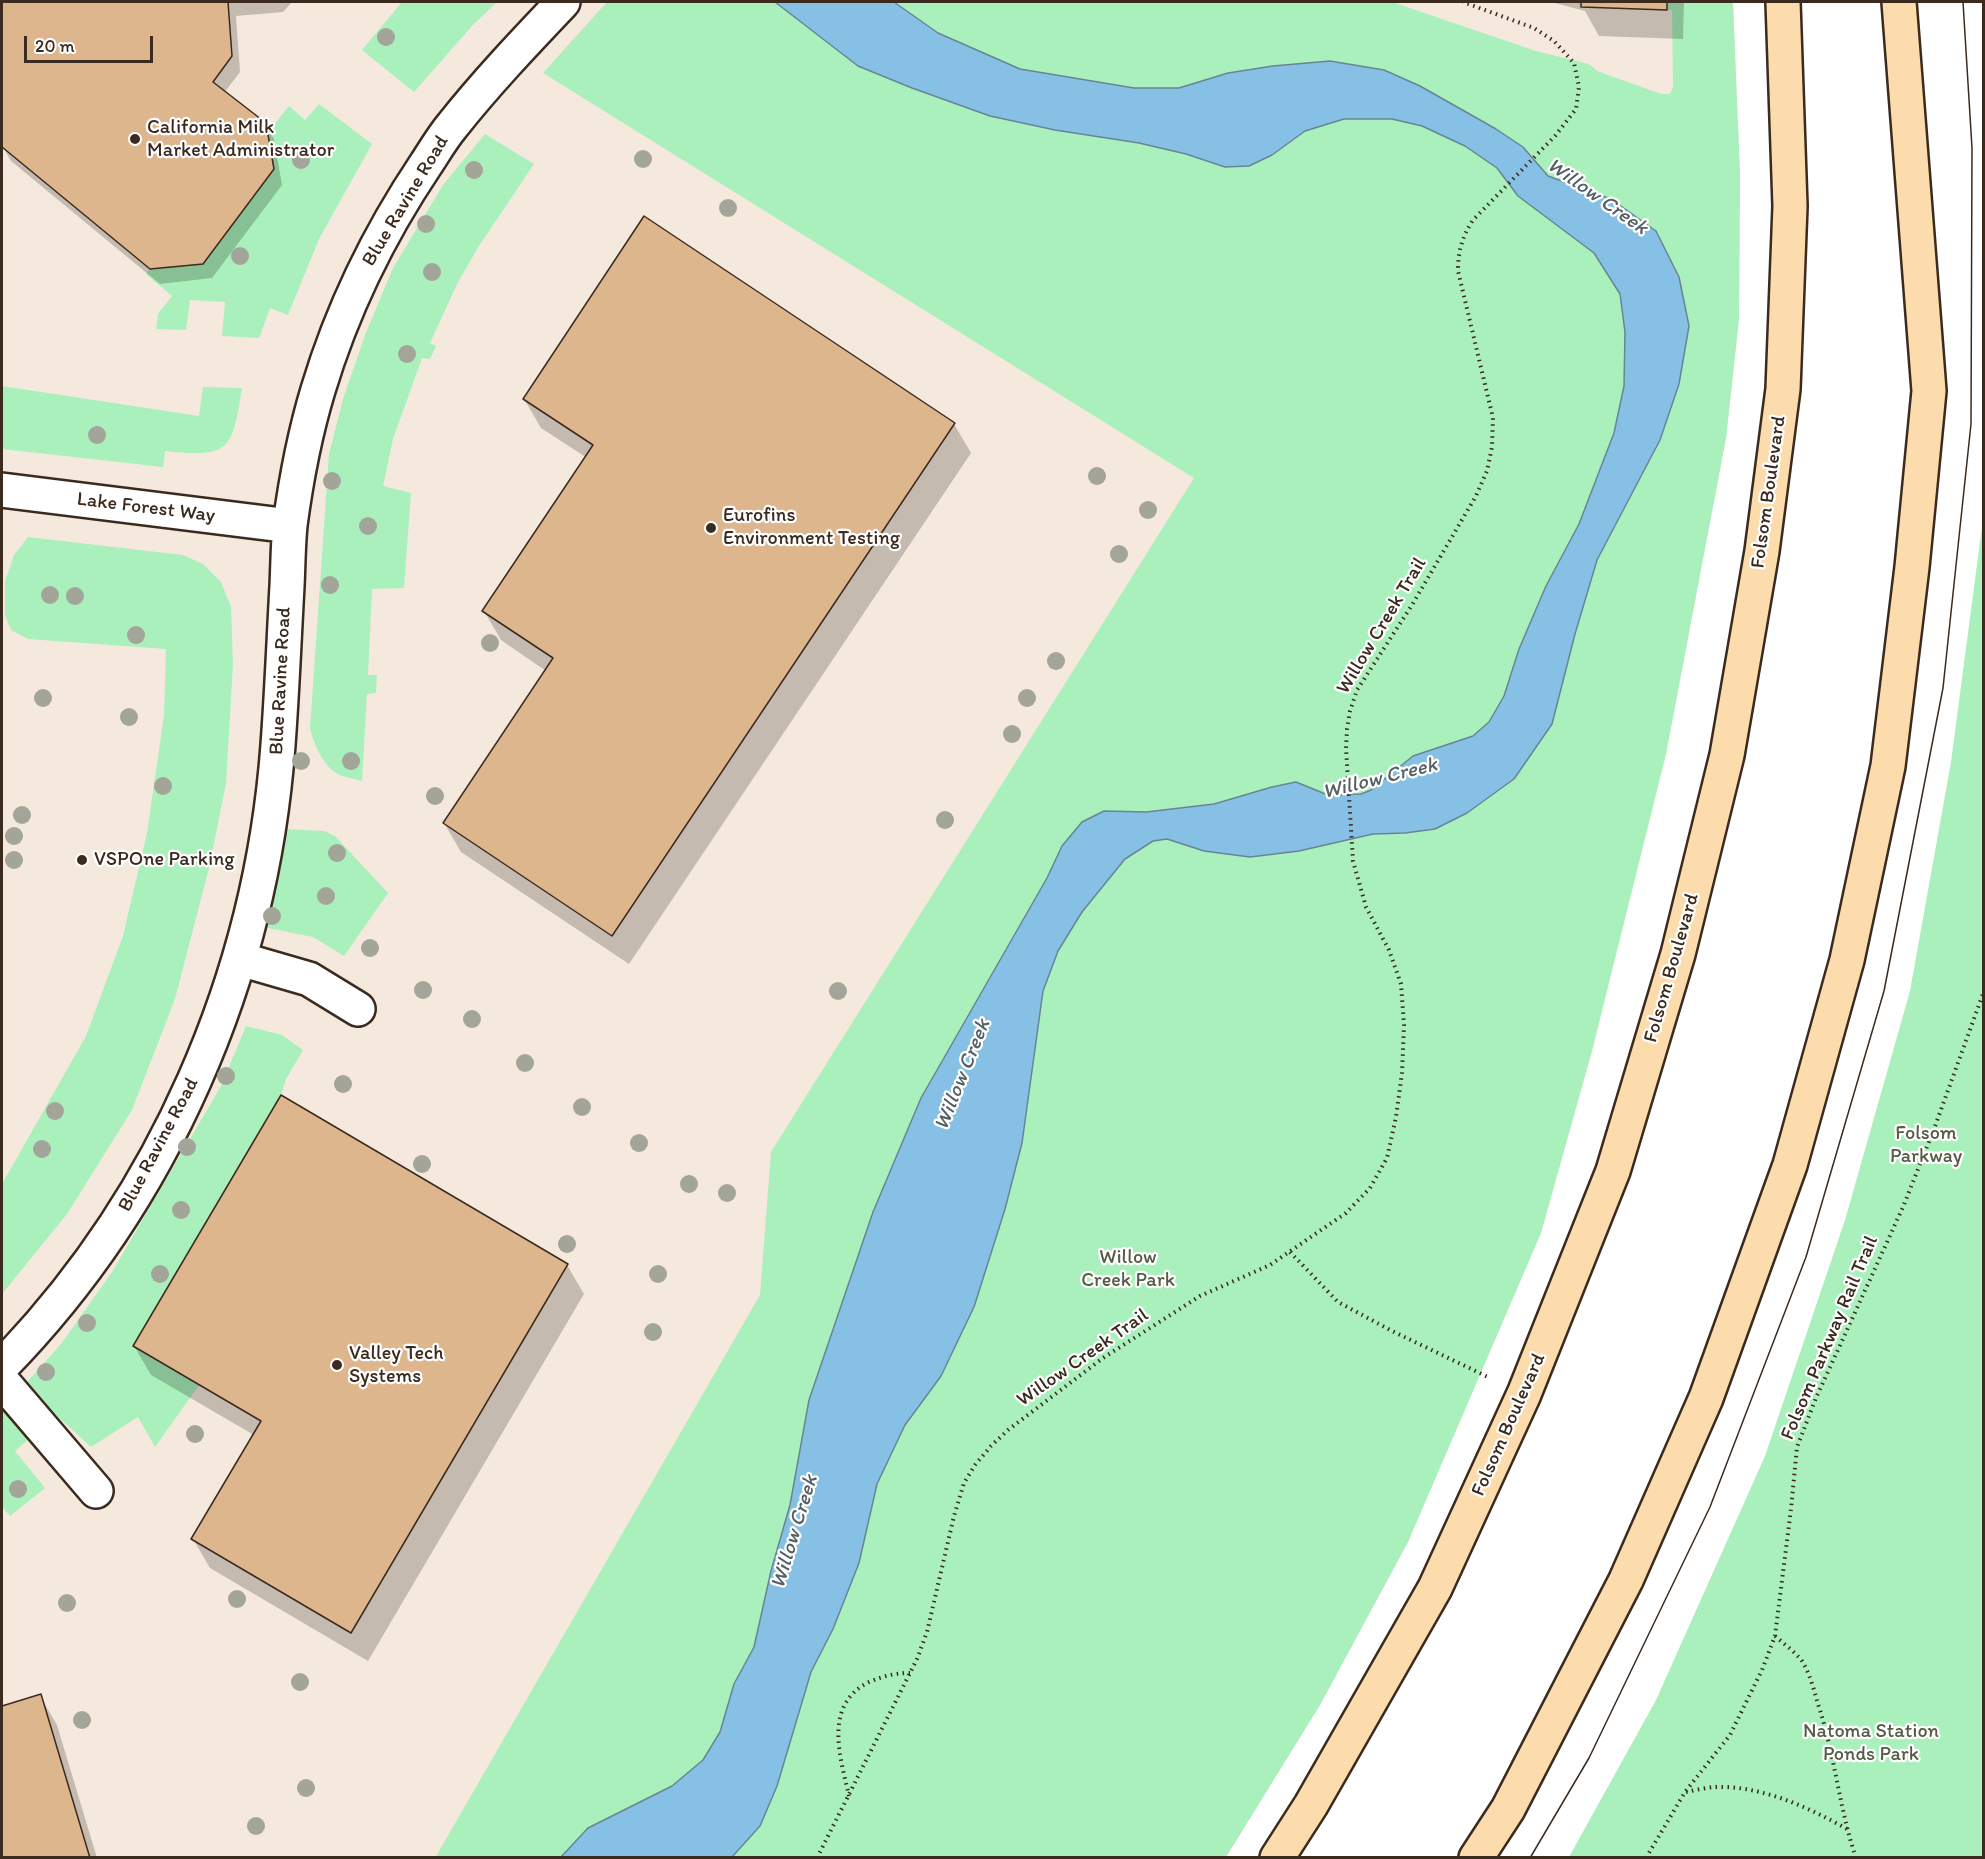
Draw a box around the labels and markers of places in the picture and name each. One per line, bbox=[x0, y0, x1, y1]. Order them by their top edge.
place label: California Milk Market Administrator bbox=[147, 116, 334, 163]
marker: California Milk Market Administrator bbox=[128, 132, 142, 146]
place label: Eurofins Environment Testing bbox=[723, 504, 900, 551]
marker: Eurofins Environment Testing bbox=[704, 521, 718, 535]
place label: VSPOne Parking bbox=[94, 848, 235, 872]
marker: VSPOne Parking bbox=[75, 853, 89, 867]
place label: Valley Tech Systems bbox=[349, 1342, 444, 1389]
marker: Valley Tech Systems bbox=[330, 1358, 344, 1372]

